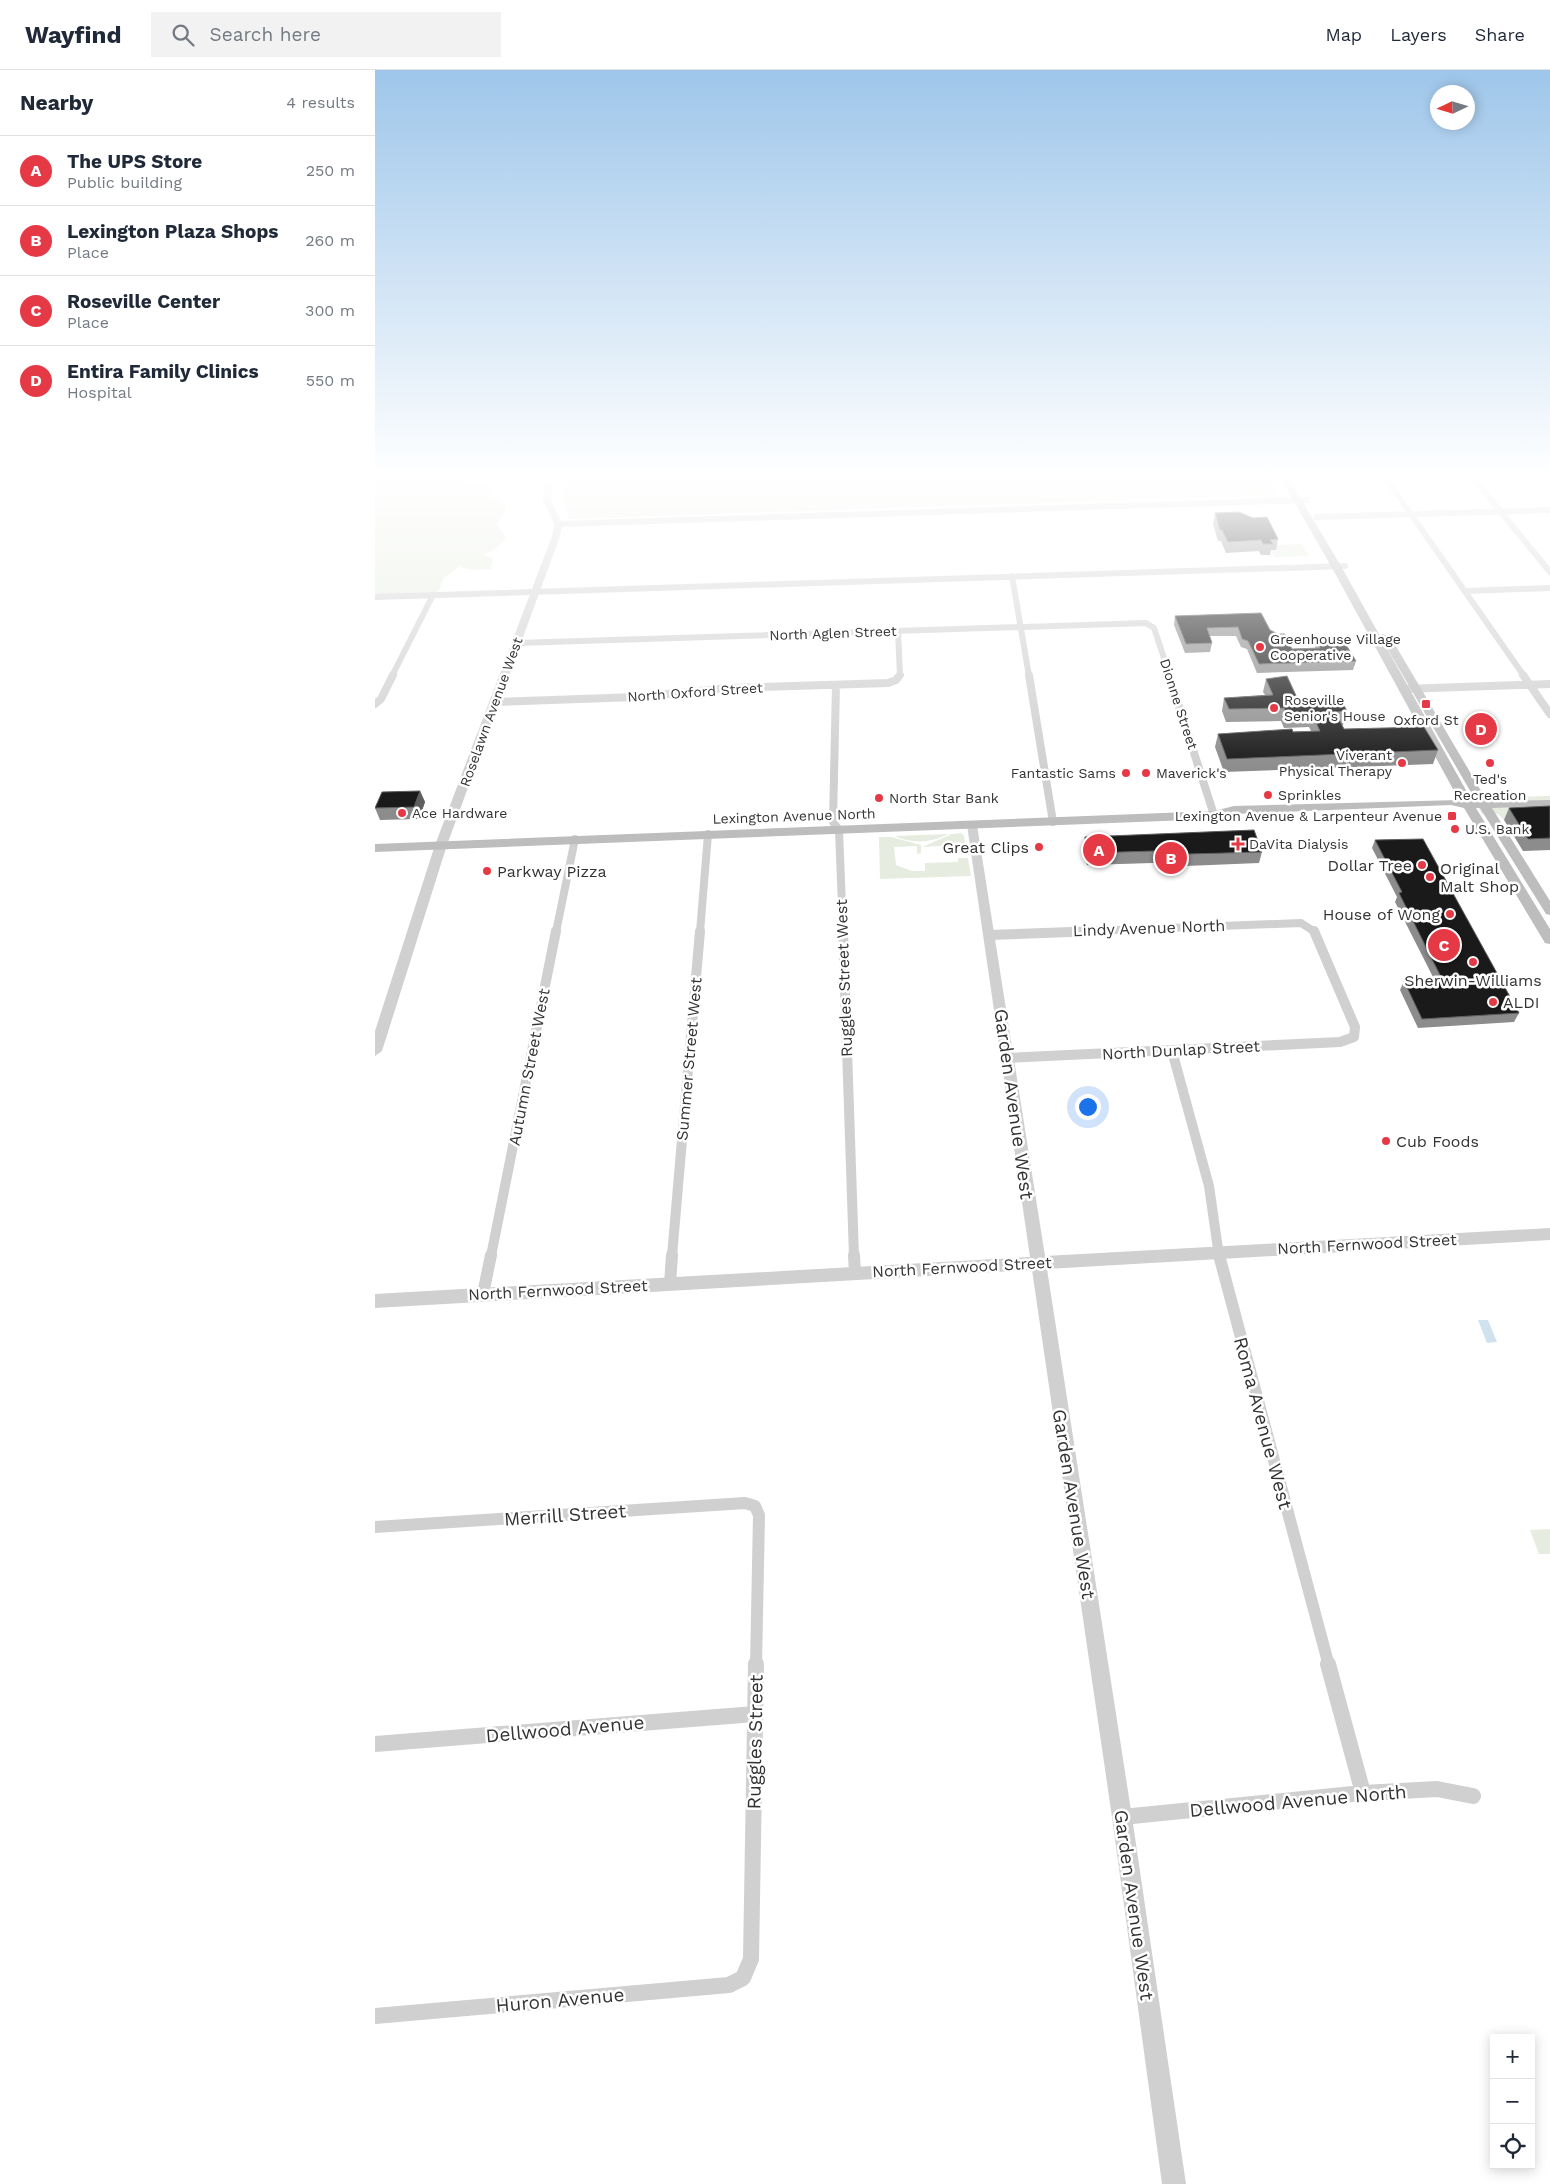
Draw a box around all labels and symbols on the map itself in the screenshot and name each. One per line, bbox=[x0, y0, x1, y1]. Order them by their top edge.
north arrow bbox=[1430, 85, 1475, 130]
street label: North Aglen Street bbox=[769, 623, 897, 643]
place label: Greenhouse Village Cooperative bbox=[1270, 631, 1401, 663]
street label: Roselawn Avenue West bbox=[456, 635, 526, 789]
marker: Greenhouse Village Cooperative bbox=[1254, 641, 1266, 653]
street label: Dionne Street bbox=[1157, 657, 1201, 752]
street label: North Oxford Street bbox=[627, 679, 763, 705]
place label: Roseville Senior's House bbox=[1284, 692, 1385, 724]
marker: Oxford St bbox=[1420, 698, 1432, 710]
marker: Roseville Senior's House bbox=[1268, 702, 1280, 714]
pin: D bbox=[1465, 710, 1497, 748]
place label: Oxford St bbox=[1393, 712, 1459, 728]
place label: Viverant Physical Therapy bbox=[1279, 747, 1393, 779]
marker: Viverant Physical Therapy bbox=[1396, 757, 1408, 769]
marker: Ted's Recreation bbox=[1484, 757, 1496, 769]
place label: Fantastic Sams bbox=[1011, 765, 1116, 781]
place label: Maverick's bbox=[1156, 765, 1227, 781]
marker: Fantastic Sams bbox=[1120, 767, 1132, 779]
marker: Maverick's bbox=[1140, 767, 1152, 779]
place label: Ted's Recreation bbox=[1454, 771, 1526, 803]
place label: Sprinkles bbox=[1278, 787, 1341, 803]
marker: Sprinkles bbox=[1262, 789, 1274, 801]
place label: North Star Bank bbox=[889, 790, 999, 806]
marker: North Star Bank bbox=[873, 792, 885, 804]
place label: Ace Hardware bbox=[412, 805, 507, 821]
street label: Lexington Avenue North bbox=[712, 805, 876, 827]
marker: Ace Hardware bbox=[396, 807, 408, 819]
place label: Lexington Avenue & Larpenteur Avenue bbox=[1175, 808, 1442, 824]
marker: Lexington Avenue & Larpenteur Avenue bbox=[1446, 810, 1458, 822]
place label: U.S. Bank bbox=[1465, 821, 1530, 837]
marker: U.S. Bank bbox=[1449, 823, 1461, 835]
pin: A bbox=[1083, 831, 1115, 869]
place label: DaVita Dialysis bbox=[1249, 836, 1348, 852]
marker: DaVita Dialysis bbox=[1231, 837, 1245, 851]
place label: Great Clips bbox=[942, 838, 1029, 857]
pin: B bbox=[1155, 839, 1187, 877]
marker: Great Clips bbox=[1033, 841, 1045, 853]
place label: Dollar Tree bbox=[1328, 856, 1412, 875]
marker: Dollar Tree bbox=[1416, 859, 1428, 871]
place label: Original Malt Shop bbox=[1440, 859, 1519, 896]
place label: Parkway Pizza bbox=[497, 862, 607, 881]
marker: Parkway Pizza bbox=[481, 865, 493, 877]
marker: Original Malt Shop bbox=[1424, 871, 1436, 883]
street label: Ruggles Street West bbox=[832, 899, 856, 1057]
place label: House of Wong bbox=[1323, 905, 1440, 924]
marker: House of Wong bbox=[1444, 908, 1456, 920]
street label: Lindy Avenue North bbox=[1073, 916, 1225, 940]
pin: C bbox=[1428, 926, 1460, 964]
marker: Sherwin-Williams bbox=[1467, 956, 1479, 968]
place label: Sherwin-Williams bbox=[1404, 971, 1542, 990]
street label: Summer Street West bbox=[672, 976, 706, 1141]
street label: Autumn Street West bbox=[504, 986, 554, 1147]
place label: ALDI bbox=[1503, 993, 1539, 1012]
marker: ALDI bbox=[1487, 996, 1499, 1008]
street label: Garden Avenue West bbox=[989, 1007, 1039, 1201]
street label: North Dunlap Street bbox=[1101, 1036, 1261, 1064]
your location bbox=[1075, 1094, 1101, 1120]
place label: Cub Foods bbox=[1396, 1132, 1479, 1151]
marker: Cub Foods bbox=[1380, 1135, 1392, 1147]
street label: North Fernwood Street bbox=[1277, 1230, 1458, 1258]
street label: North Fernwood Street bbox=[872, 1253, 1053, 1281]
street label: North Fernwood Street bbox=[468, 1276, 649, 1304]
street label: Roma Avenue West bbox=[1229, 1334, 1297, 1512]
street label: Garden Avenue West bbox=[1048, 1407, 1100, 1601]
street label: Merrill Street bbox=[503, 1499, 627, 1531]
street label: Ruggles Street bbox=[742, 1674, 768, 1810]
street label: Dellwood Avenue bbox=[485, 1711, 645, 1747]
street label: Dellwood Avenue North bbox=[1189, 1780, 1407, 1822]
street label: Garden Avenue West bbox=[1109, 1808, 1159, 2002]
street label: Huron Avenue bbox=[495, 1983, 625, 2017]

